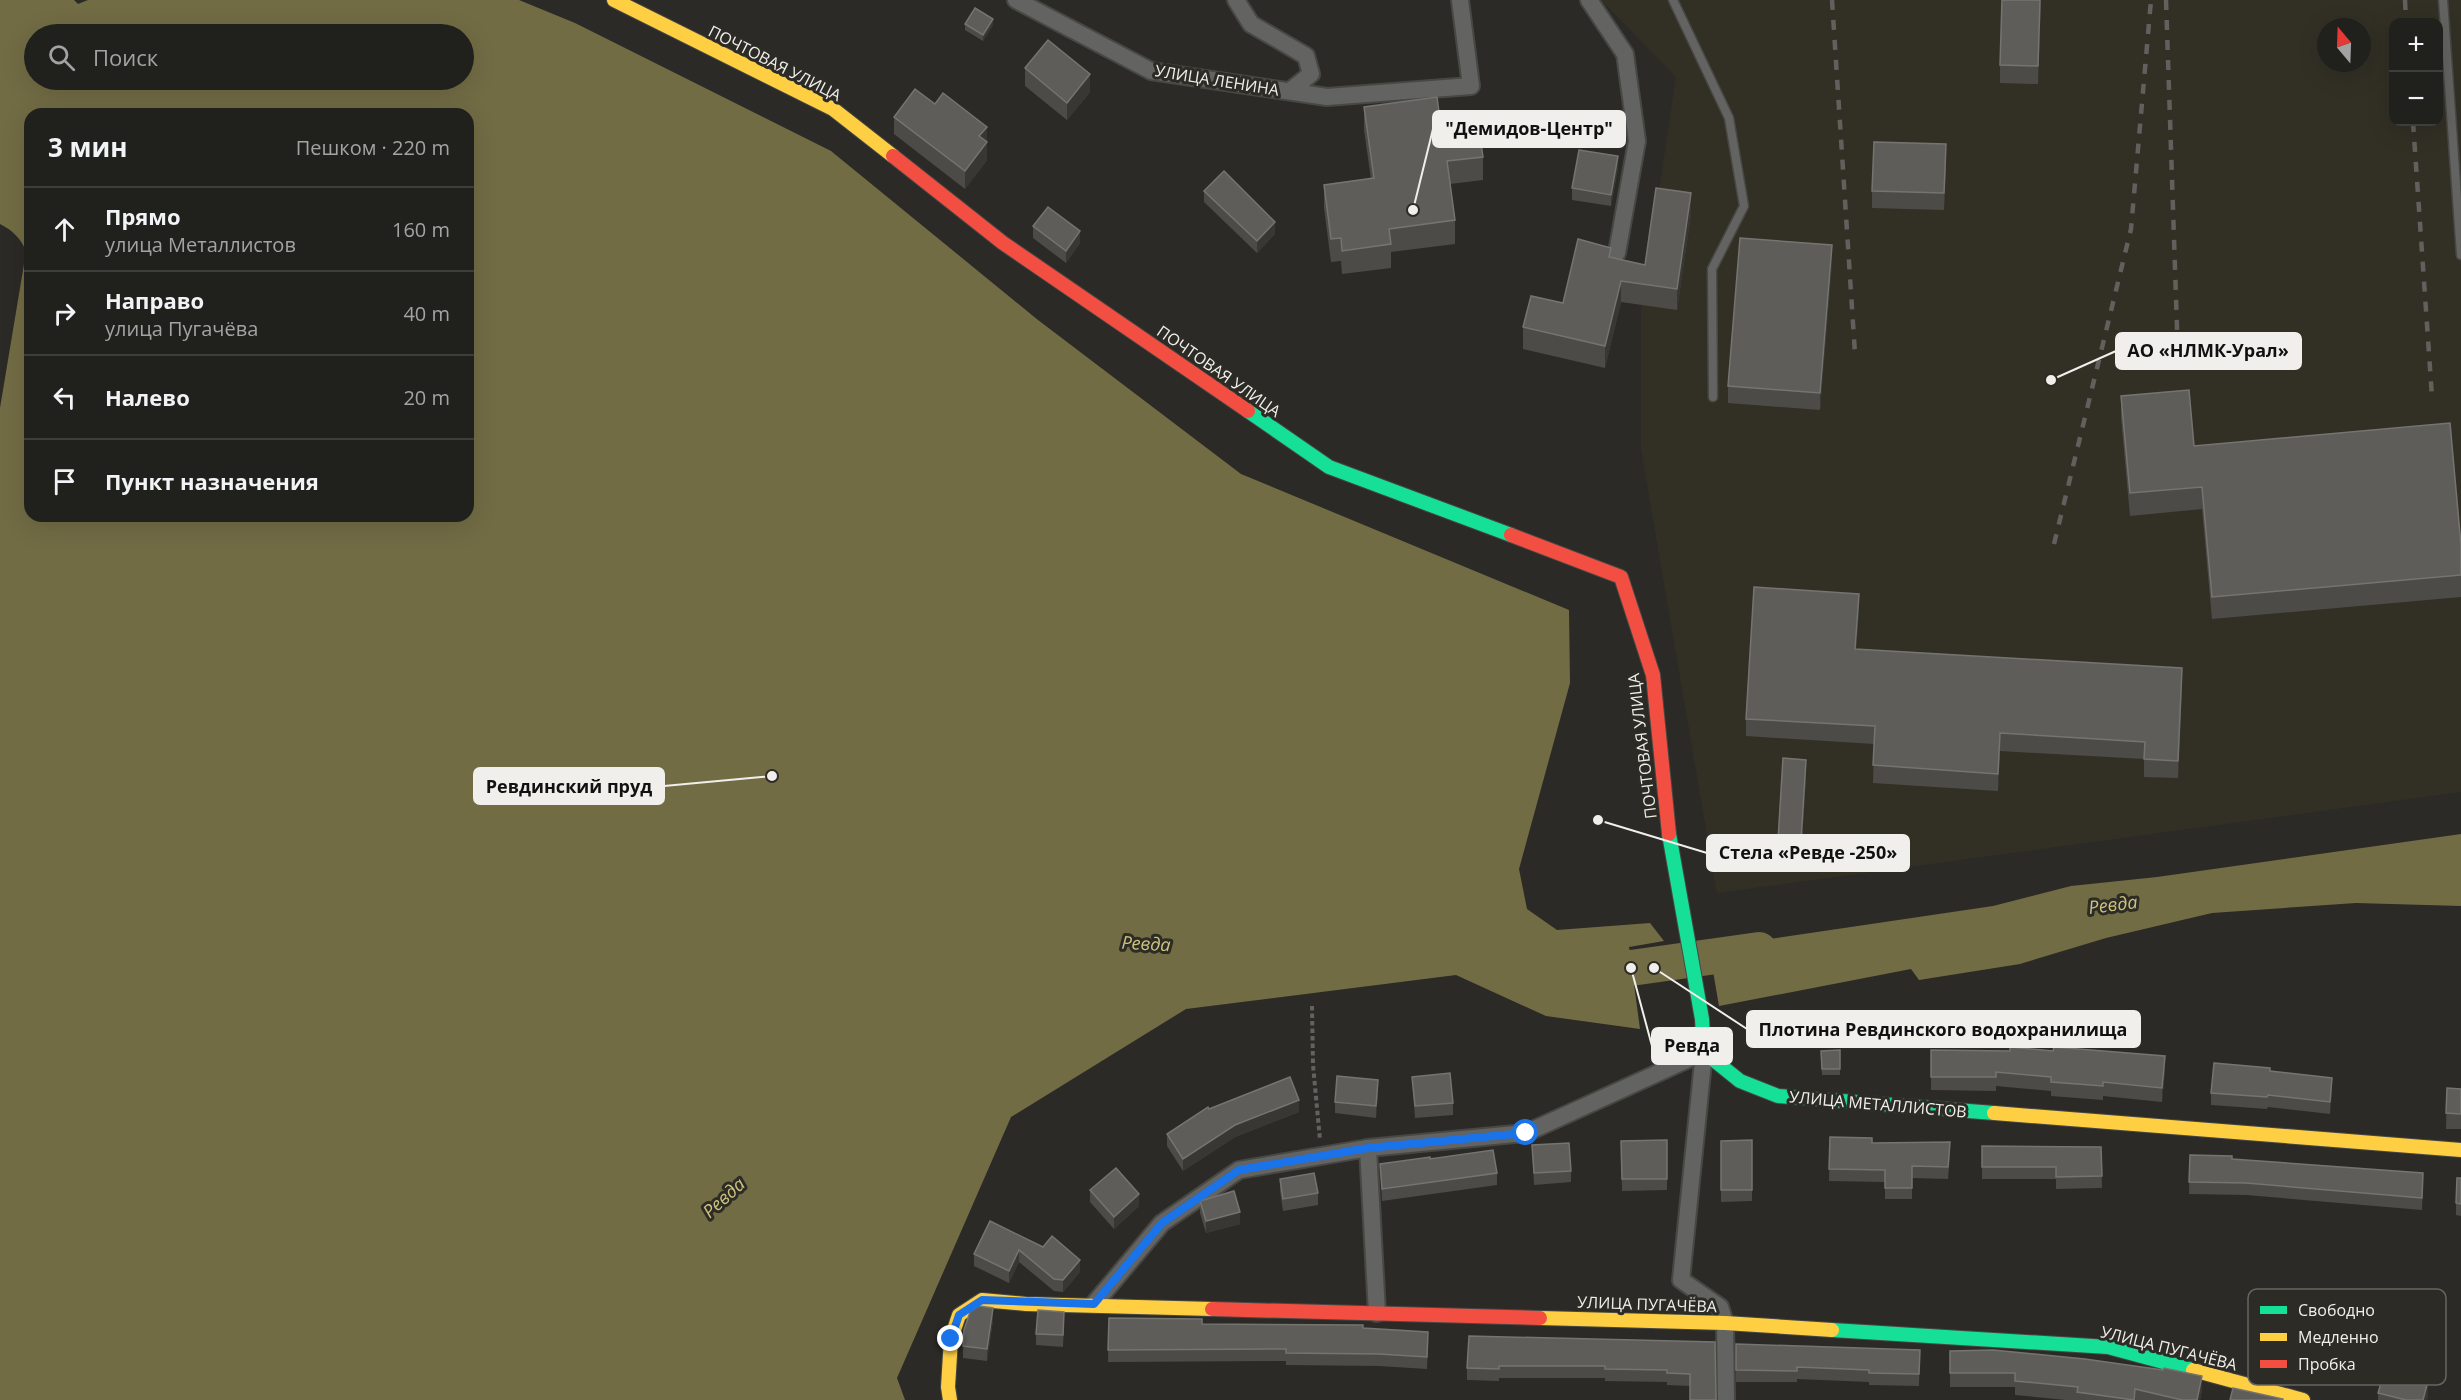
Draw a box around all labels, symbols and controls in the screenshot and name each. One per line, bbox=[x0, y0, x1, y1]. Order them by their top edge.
north arrow bbox=[2317, 18, 2371, 72]
map controls bbox=[2389, 18, 2443, 126]
button: + bbox=[2389, 18, 2443, 72]
street label: ПОЧТОВАЯ УЛИЦА bbox=[705, 20, 846, 106]
search box bbox=[24, 24, 474, 90]
icon: search bbox=[45, 41, 78, 74]
text: Поиск bbox=[93, 42, 158, 72]
street label: УЛИЦА ЛЕНИНА bbox=[1153, 59, 1282, 101]
button: − bbox=[2389, 72, 2443, 126]
callout: "Демидов-Центр" bbox=[1433, 111, 1625, 147]
text: "Демидов-Центр" bbox=[1445, 116, 1613, 140]
text: 3 мин bbox=[48, 129, 128, 165]
text: Пешком · 220 m bbox=[296, 134, 450, 161]
text: Прямо bbox=[105, 201, 181, 231]
icon: ahead bbox=[48, 213, 81, 246]
text: 160 m bbox=[392, 216, 450, 243]
text: улица Металлистов bbox=[105, 231, 296, 258]
text: Направо bbox=[105, 285, 204, 315]
icon: right bbox=[48, 297, 81, 330]
text: 40 m bbox=[403, 300, 450, 327]
text: улица Пугачёва bbox=[105, 315, 258, 342]
street label: ПОЧТОВАЯ УЛИЦА bbox=[1153, 320, 1286, 422]
callout: АО «НЛМК-Урал» bbox=[2116, 333, 2301, 369]
text: АО «НЛМК-Урал» bbox=[2127, 338, 2289, 362]
icon: left bbox=[48, 381, 81, 414]
text: Налево bbox=[105, 382, 190, 412]
text: 20 m bbox=[403, 384, 450, 411]
icon: arrive bbox=[48, 465, 81, 498]
text: Пункт назначения bbox=[105, 466, 319, 496]
street label: ПОЧТОВАЯ УЛИЦА bbox=[1622, 671, 1662, 820]
callout: Ревдинский пруд bbox=[474, 768, 664, 804]
text: Ревдинский пруд bbox=[486, 774, 652, 798]
callout: Стела «Ревде -250» bbox=[1707, 835, 1909, 871]
text: Стела «Ревде -250» bbox=[1719, 840, 1897, 864]
water label: Ревда bbox=[2087, 889, 2139, 919]
water label: Ревда bbox=[1121, 930, 1171, 956]
callout: Плотина Ревдинского водохранилища bbox=[1747, 1011, 2140, 1047]
text: Плотина Ревдинского водохранилища bbox=[1759, 1017, 2127, 1041]
callout: Ревда bbox=[1652, 1028, 1732, 1064]
text: Ревда bbox=[1664, 1033, 1720, 1057]
street label: УЛИЦА МЕТАЛЛИСТОВ bbox=[1788, 1085, 1968, 1123]
route start bbox=[1512, 1119, 1538, 1145]
water label: Ревда bbox=[697, 1172, 750, 1223]
legend bbox=[2248, 1289, 2446, 1385]
street label: УЛИЦА ПУГАЧЁВА bbox=[1577, 1291, 1718, 1317]
text: Свободно bbox=[2298, 1299, 2375, 1321]
street label: УЛИЦА ПУГАЧЁВА bbox=[2099, 1320, 2240, 1376]
route end bbox=[937, 1325, 963, 1351]
text: Медленно bbox=[2298, 1326, 2379, 1348]
text: Пробка bbox=[2298, 1353, 2356, 1375]

